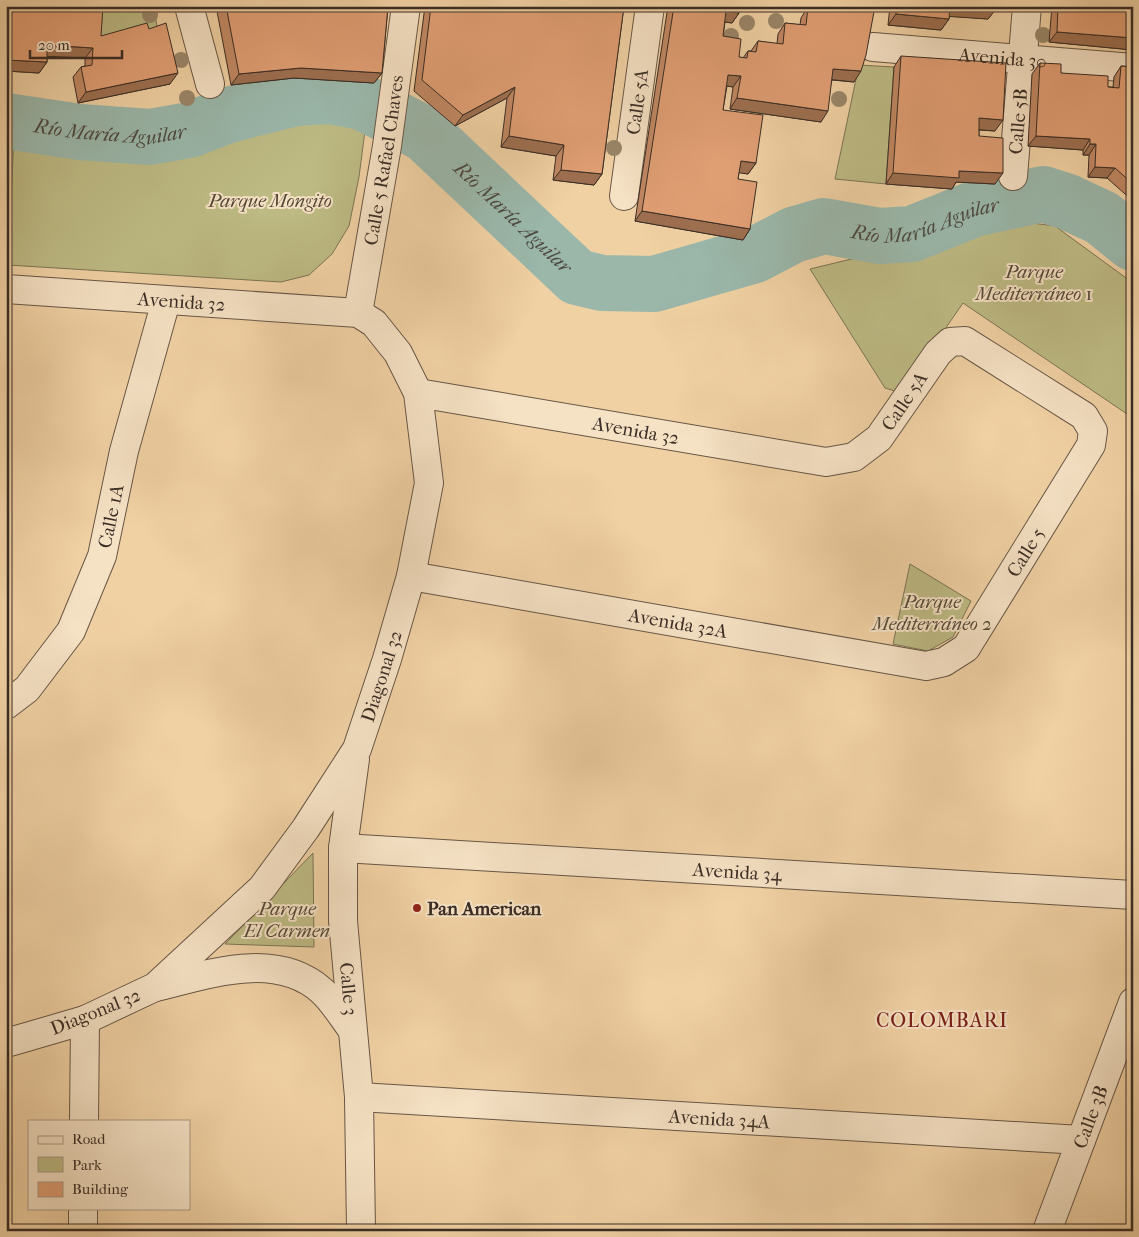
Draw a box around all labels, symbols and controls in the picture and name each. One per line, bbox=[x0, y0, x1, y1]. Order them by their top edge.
scale bar bbox=[30, 28, 122, 60]
text: 20 m bbox=[38, 36, 70, 54]
street label: Avenida 30 bbox=[957, 44, 1047, 73]
street label: Calle 5A bbox=[622, 67, 653, 136]
street label: Calle 5 Rafael Chaves bbox=[360, 74, 408, 247]
street label: Calle 5B bbox=[1005, 87, 1032, 155]
water label: Río María Aguilar bbox=[31, 114, 190, 150]
water label: Río María Aguilar bbox=[448, 155, 578, 280]
park label: Parque Mongito bbox=[207, 190, 332, 212]
water label: Río María Aguilar bbox=[848, 192, 1003, 248]
park label: Parque Mediterráneo 1 bbox=[974, 261, 1092, 305]
street label: Avenida 32 bbox=[136, 288, 226, 316]
street label: Calle 5A bbox=[877, 368, 933, 435]
street label: Avenida 32 bbox=[590, 412, 681, 449]
street label: Calle 1A bbox=[94, 482, 129, 550]
street label: Calle 5 bbox=[1002, 524, 1049, 581]
park label: Parque Mediterráneo 2 bbox=[870, 591, 992, 635]
street label: Avenida 32A bbox=[626, 604, 730, 643]
street label: Diagonal 32 bbox=[357, 627, 407, 725]
street label: Avenida 34 bbox=[691, 859, 783, 886]
park label: Parque El Carmen bbox=[243, 898, 330, 942]
place label: Pan American bbox=[427, 898, 542, 920]
marker: Pan American bbox=[411, 902, 423, 914]
street label: Calle 3 bbox=[335, 961, 362, 1017]
street label: Diagonal 32 bbox=[47, 984, 144, 1040]
district label: COLOMBARI bbox=[876, 1009, 1008, 1032]
street label: Calle 3B bbox=[1069, 1083, 1113, 1152]
street label: Avenida 34A bbox=[667, 1105, 771, 1133]
legend bbox=[28, 1120, 190, 1210]
text: Road bbox=[72, 1130, 106, 1148]
text: Park bbox=[72, 1156, 102, 1174]
text: Building bbox=[72, 1180, 129, 1198]

